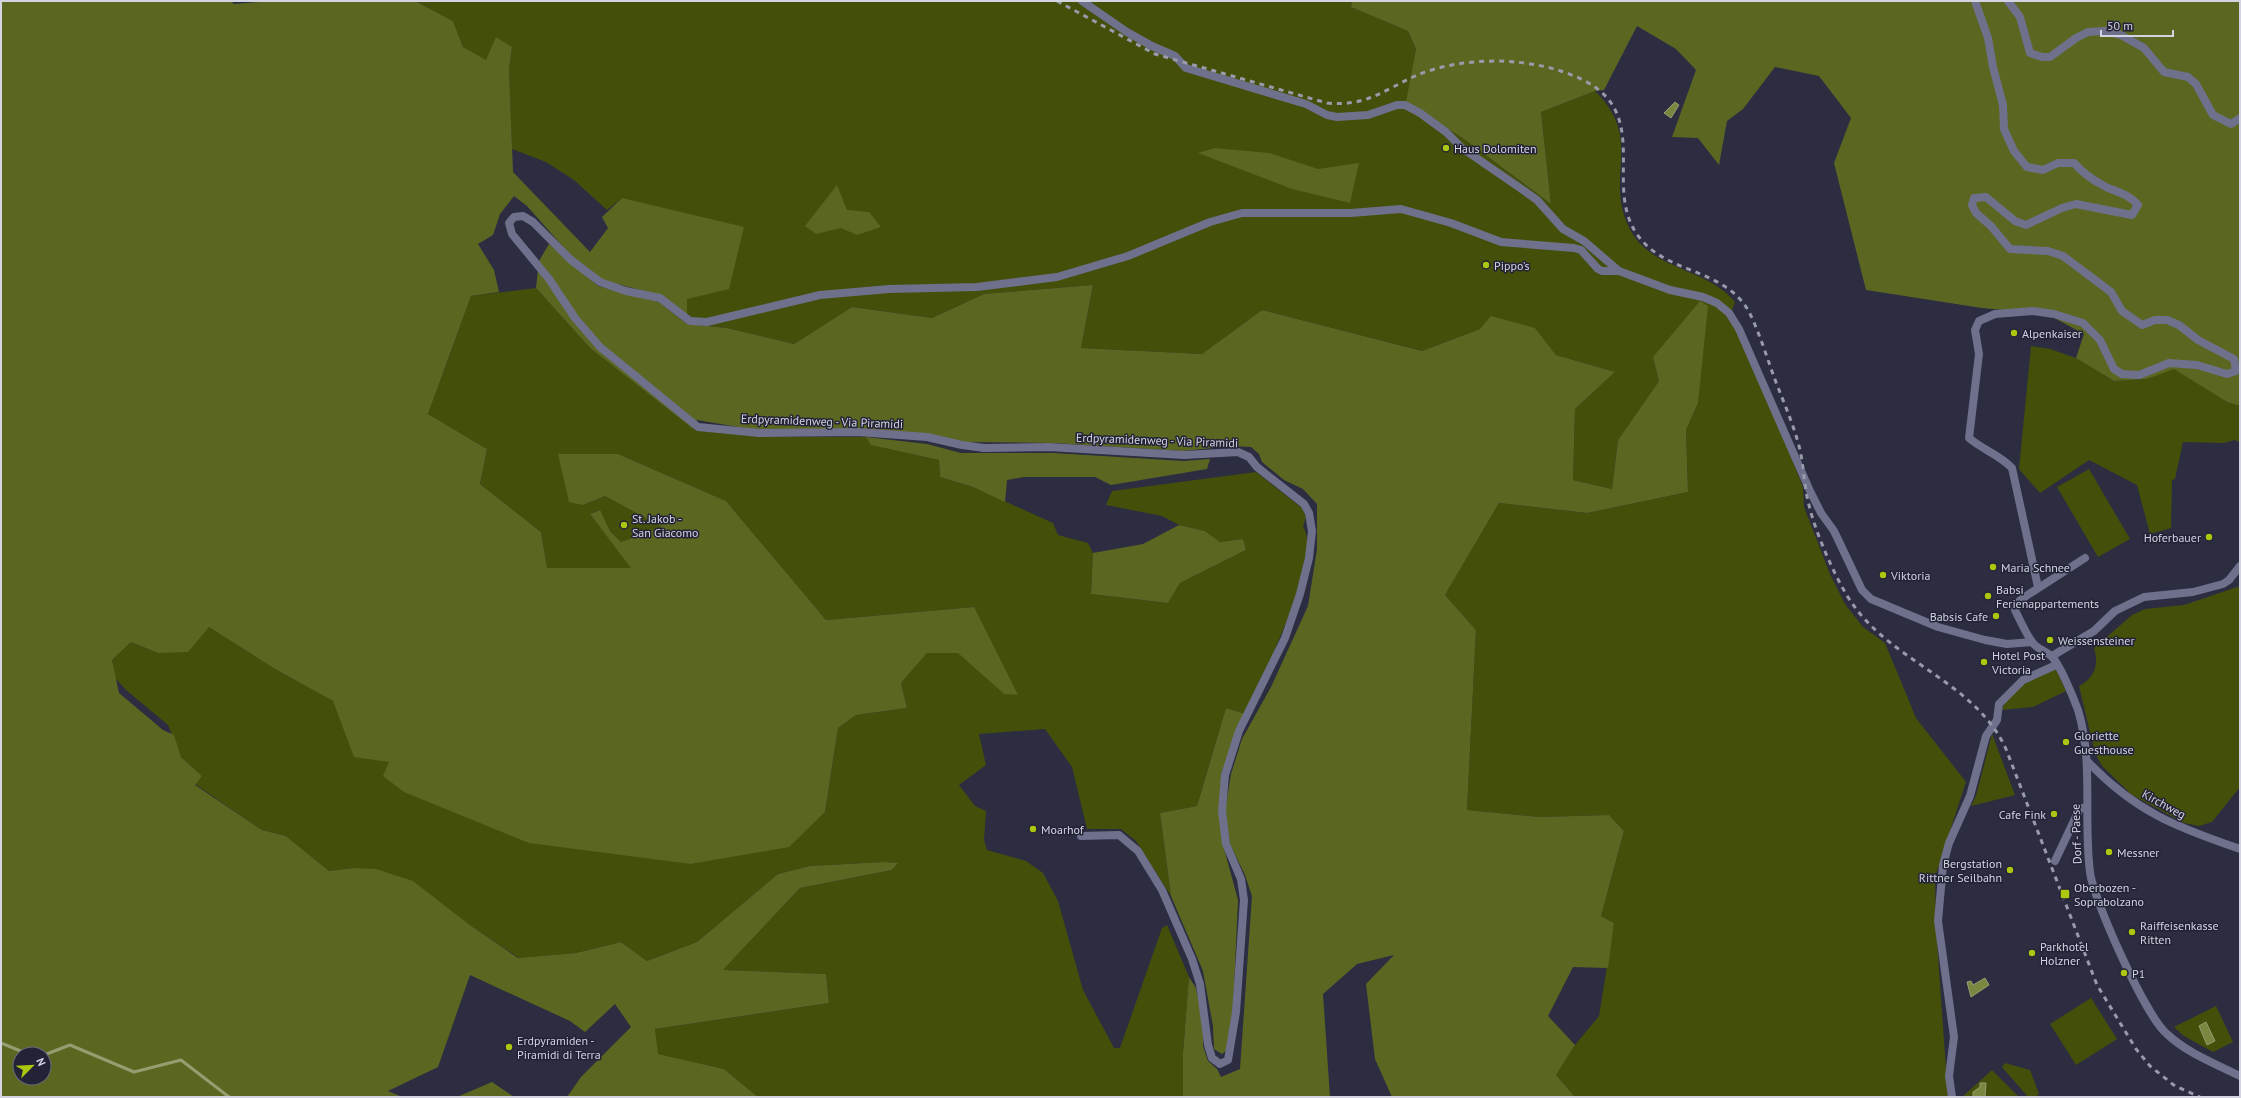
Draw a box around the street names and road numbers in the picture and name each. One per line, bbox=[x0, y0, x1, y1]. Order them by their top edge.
street label: Erdpyramidenweg - Via Piramidi bbox=[741, 411, 903, 431]
street label: Erdpyramidenweg - Via Piramidi bbox=[1076, 430, 1238, 450]
street label: Kirchweg bbox=[2140, 786, 2188, 822]
street label: Dorf - Paese bbox=[2067, 804, 2085, 864]

